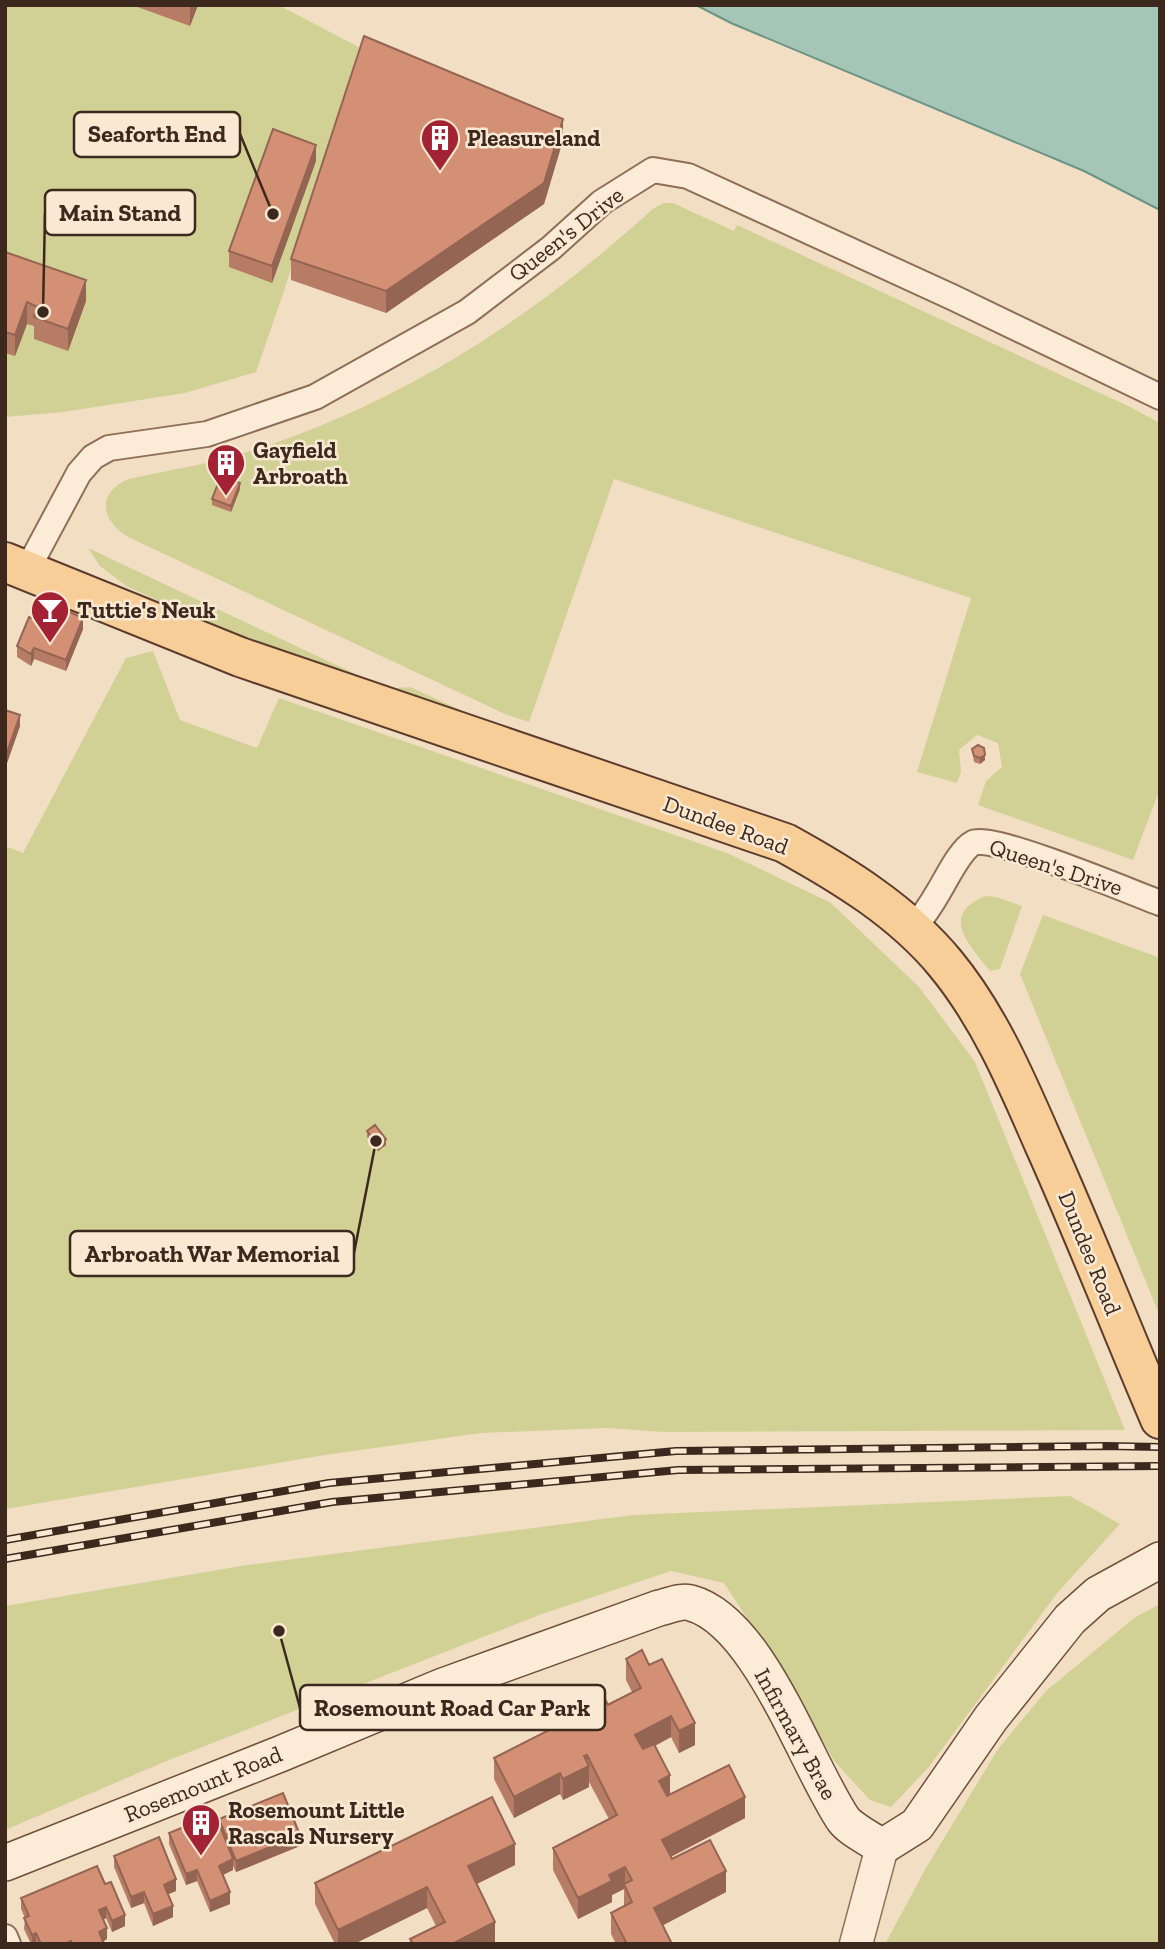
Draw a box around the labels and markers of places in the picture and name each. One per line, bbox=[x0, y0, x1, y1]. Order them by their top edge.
callout: Seaforth End bbox=[74, 112, 240, 157]
building icon: Pleasureland bbox=[419, 117, 461, 172]
place label: Pleasureland bbox=[467, 124, 600, 152]
callout: Main Stand bbox=[45, 190, 195, 235]
place label: Gayfield Arbroath bbox=[253, 436, 349, 490]
building icon: Gayfield Arbroath bbox=[205, 442, 247, 497]
bar icon: Tuttie's Neuk bbox=[29, 589, 71, 644]
place label: Tuttie's Neuk bbox=[77, 596, 216, 624]
callout: Arbroath War Memorial bbox=[70, 1231, 354, 1276]
callout: Rosemount Road Car Park bbox=[300, 1685, 605, 1730]
place label: Rosemount Little Rascals Nursery bbox=[228, 1796, 405, 1850]
building icon: Rosemount Little Rascals Nursery bbox=[180, 1802, 222, 1857]

